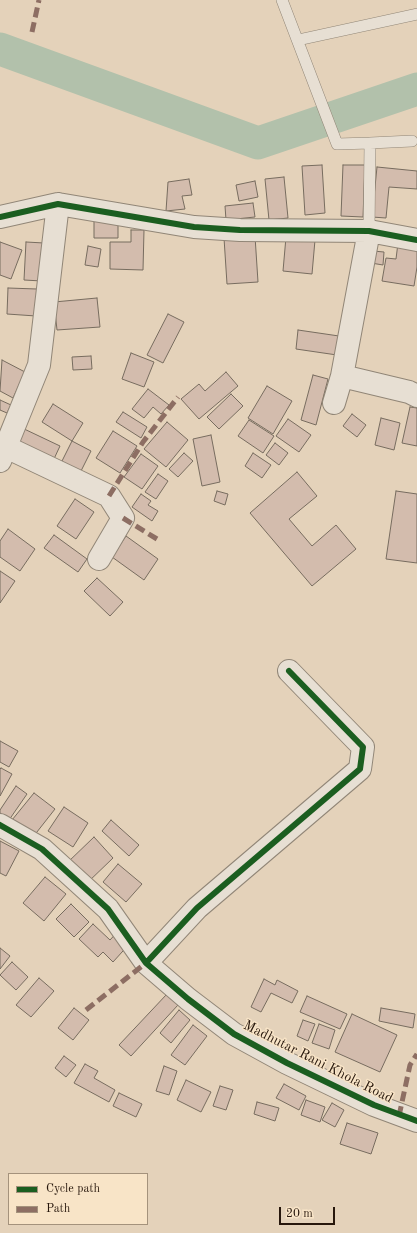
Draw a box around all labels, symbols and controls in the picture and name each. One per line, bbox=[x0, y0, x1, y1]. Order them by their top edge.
street label: Madhutar Rani Khola Road bbox=[240, 1017, 396, 1107]
legend bbox=[8, 1173, 148, 1225]
text: Cycle path bbox=[46, 1183, 100, 1195]
scale bar bbox=[281, 1199, 337, 1225]
text: Path bbox=[46, 1203, 70, 1215]
text: 20 m bbox=[286, 1208, 313, 1220]

